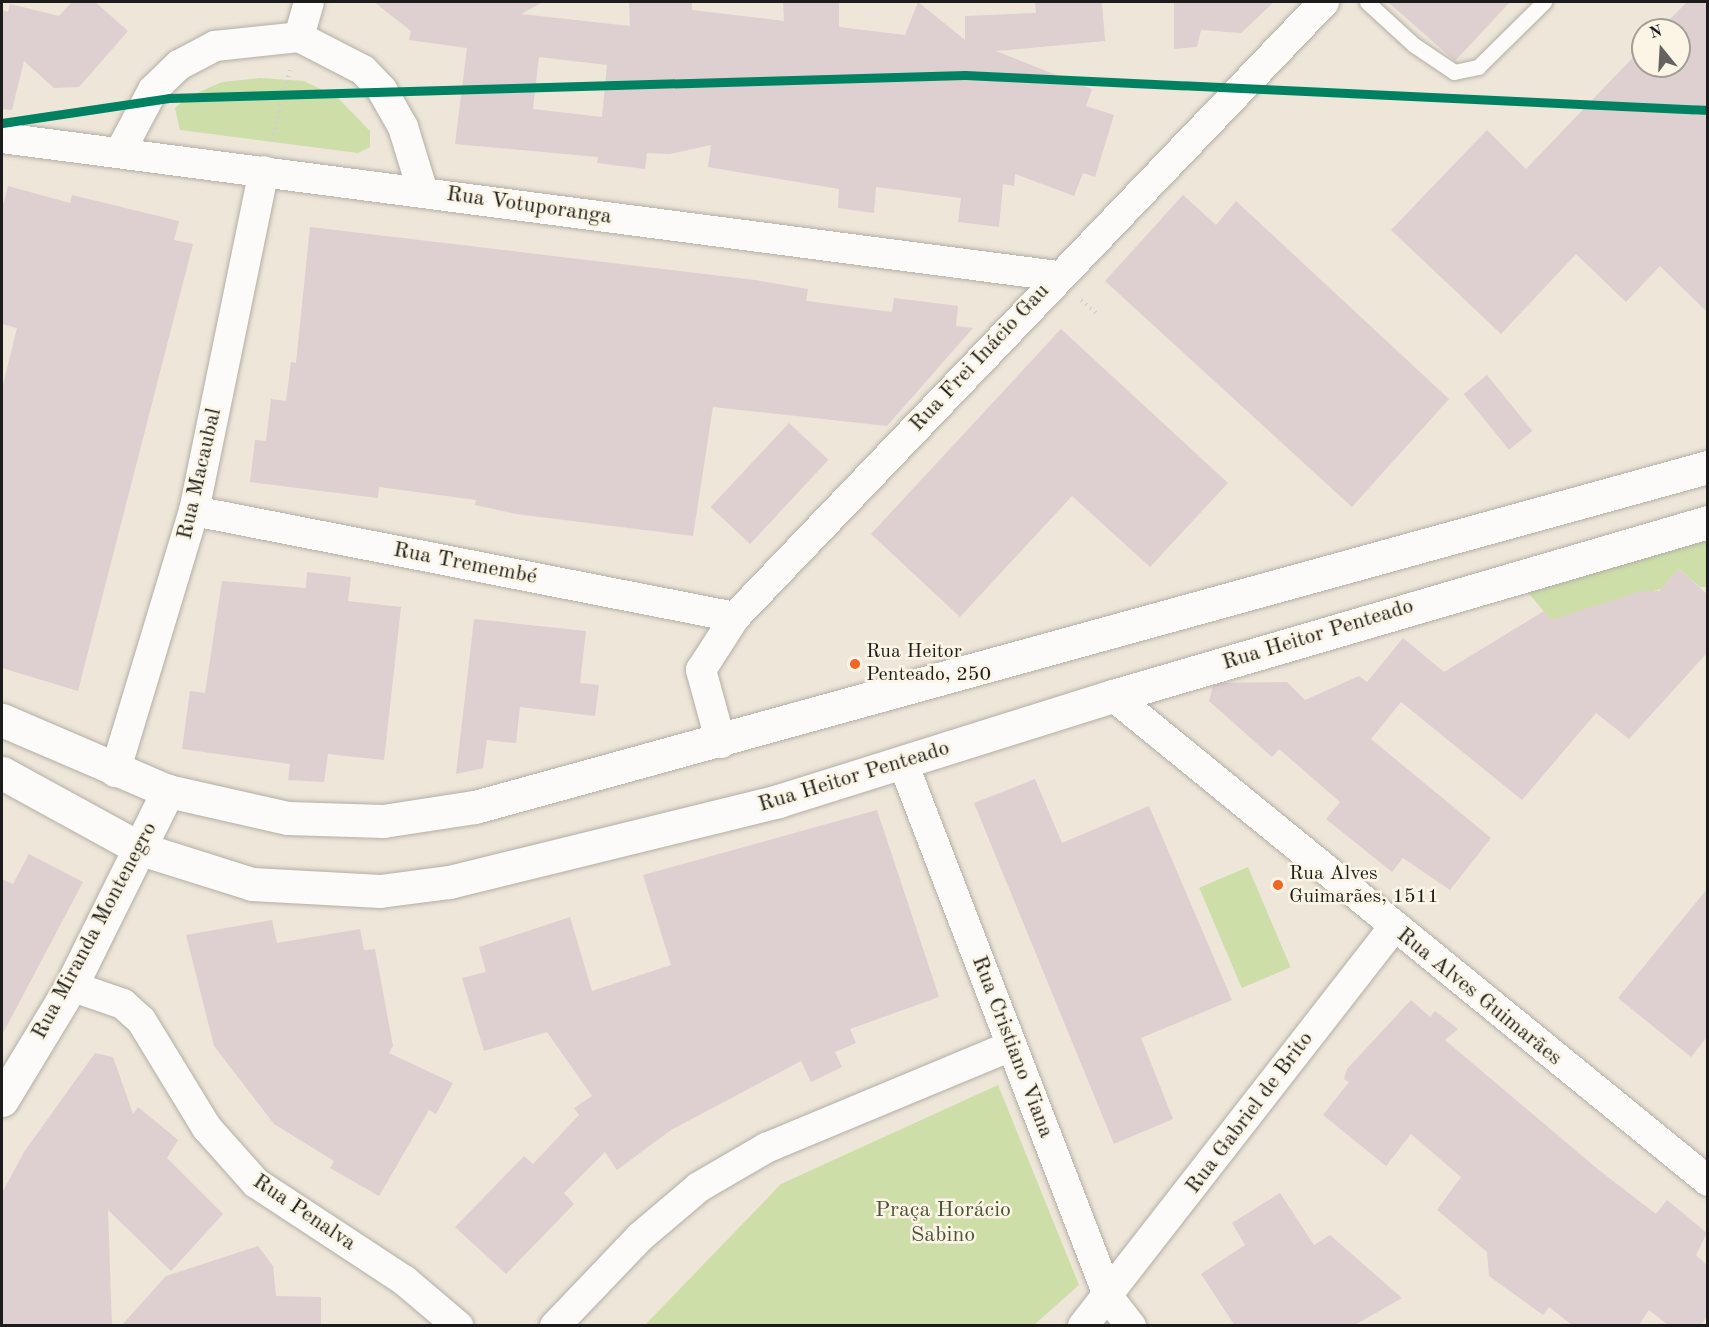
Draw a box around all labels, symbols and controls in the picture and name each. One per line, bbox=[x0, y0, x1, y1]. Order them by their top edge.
north arrow bbox=[1631, 18, 1691, 78]
text: N bbox=[1648, 23, 1664, 42]
street label: Rua Votuporanga bbox=[445, 181, 613, 231]
street label: Rua Frei Inácio Gau bbox=[904, 278, 1056, 438]
street label: Rua Macaubal bbox=[172, 406, 228, 542]
street label: Rua Tremembé bbox=[391, 537, 539, 591]
street label: Rua Heitor Penteado bbox=[1219, 593, 1417, 677]
place label: Rua Heitor Penteado, 250 bbox=[866, 640, 991, 687]
marker: Rua Heitor Penteado, 250 bbox=[849, 658, 861, 670]
street label: Rua Heitor Penteado bbox=[755, 735, 953, 819]
street label: Rua Miranda Montenegro bbox=[27, 818, 163, 1044]
place label: Rua Alves Guimarães, 1511 bbox=[1289, 862, 1439, 909]
marker: Rua Alves Guimarães, 1511 bbox=[1272, 879, 1284, 891]
street label: Rua Alves Guimarães bbox=[1391, 922, 1567, 1072]
street label: Rua Cristiano Viana bbox=[965, 952, 1059, 1142]
street label: Rua Gabriel de Brito bbox=[1180, 1027, 1320, 1199]
street label: Rua Penalva bbox=[247, 1169, 361, 1257]
park label: Praça Horácio Sabino bbox=[875, 1197, 1011, 1248]

